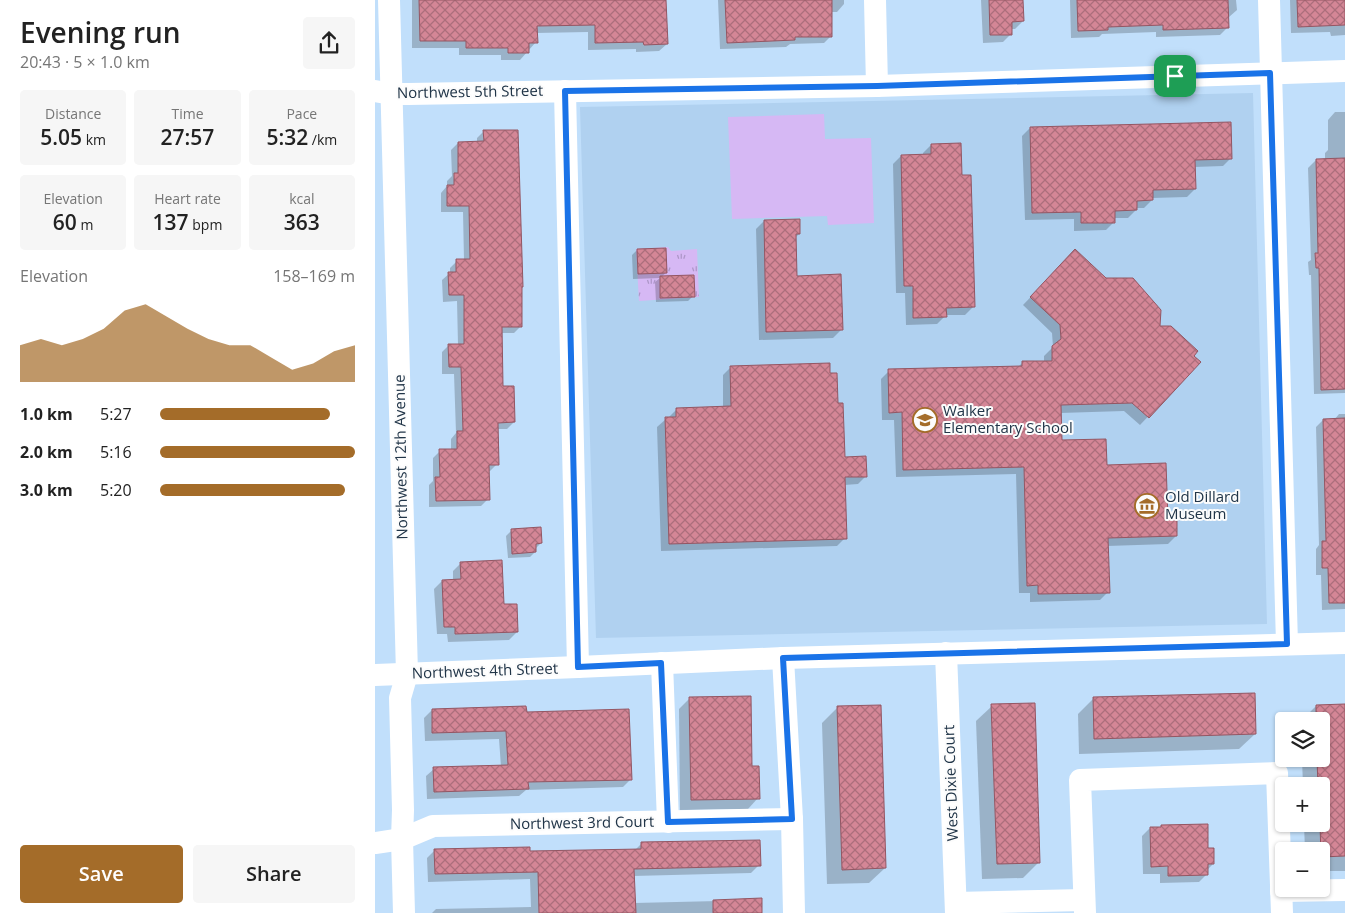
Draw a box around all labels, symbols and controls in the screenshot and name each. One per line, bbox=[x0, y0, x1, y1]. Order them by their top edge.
text: Evening run bbox=[20, 13, 181, 51]
button: share bbox=[303, 17, 355, 69]
text: 20:43 · 5 × 1.0 km bbox=[20, 51, 150, 73]
pin bbox=[1154, 55, 1196, 97]
icon: arrive bbox=[1161, 62, 1189, 90]
street label: Northwest 5th Street bbox=[397, 80, 543, 102]
text: Distance bbox=[45, 104, 101, 123]
text: Time bbox=[171, 104, 204, 123]
text: Pace bbox=[286, 104, 317, 123]
text: 5.05 bbox=[40, 123, 82, 151]
text: 27:57 bbox=[161, 123, 214, 151]
text: 5:32 bbox=[266, 123, 308, 151]
text: km bbox=[82, 130, 106, 149]
text: /km bbox=[308, 130, 337, 149]
text: Elevation bbox=[43, 189, 103, 208]
text: Heart rate bbox=[154, 189, 221, 208]
text: kcal bbox=[289, 189, 315, 208]
text: 60 bbox=[53, 208, 77, 236]
text: 137 bbox=[153, 208, 189, 236]
text: 363 bbox=[284, 208, 320, 236]
text: m bbox=[77, 215, 93, 234]
text: bpm bbox=[189, 215, 222, 234]
text: Elevation bbox=[20, 265, 88, 287]
text: 158–169 m bbox=[273, 265, 355, 287]
street label: Northwest 12th Avenue bbox=[389, 374, 411, 540]
place label: Walker Elementary School bbox=[943, 400, 1073, 437]
text: 1.0 km bbox=[20, 403, 73, 425]
text: 5:27 bbox=[100, 403, 132, 425]
school or university icon: Walker Elementary School bbox=[912, 407, 938, 433]
text: 2.0 km bbox=[20, 441, 73, 463]
text: 5:16 bbox=[100, 441, 132, 463]
text: 3.0 km bbox=[20, 479, 73, 501]
text: 5:20 bbox=[100, 479, 132, 501]
place label: Old Dillard Museum bbox=[1165, 486, 1239, 523]
museum icon: Old Dillard Museum bbox=[1134, 493, 1160, 519]
street label: Northwest 4th Street bbox=[411, 657, 558, 683]
map controls bbox=[1275, 712, 1330, 897]
button: layers bbox=[1275, 712, 1330, 767]
street label: West Dixie Court bbox=[938, 724, 962, 842]
button: + bbox=[1275, 777, 1330, 832]
street label: Northwest 3rd Court bbox=[510, 811, 654, 833]
button: − bbox=[1275, 842, 1330, 897]
button: Save bbox=[20, 845, 183, 903]
button: Share bbox=[193, 845, 355, 903]

